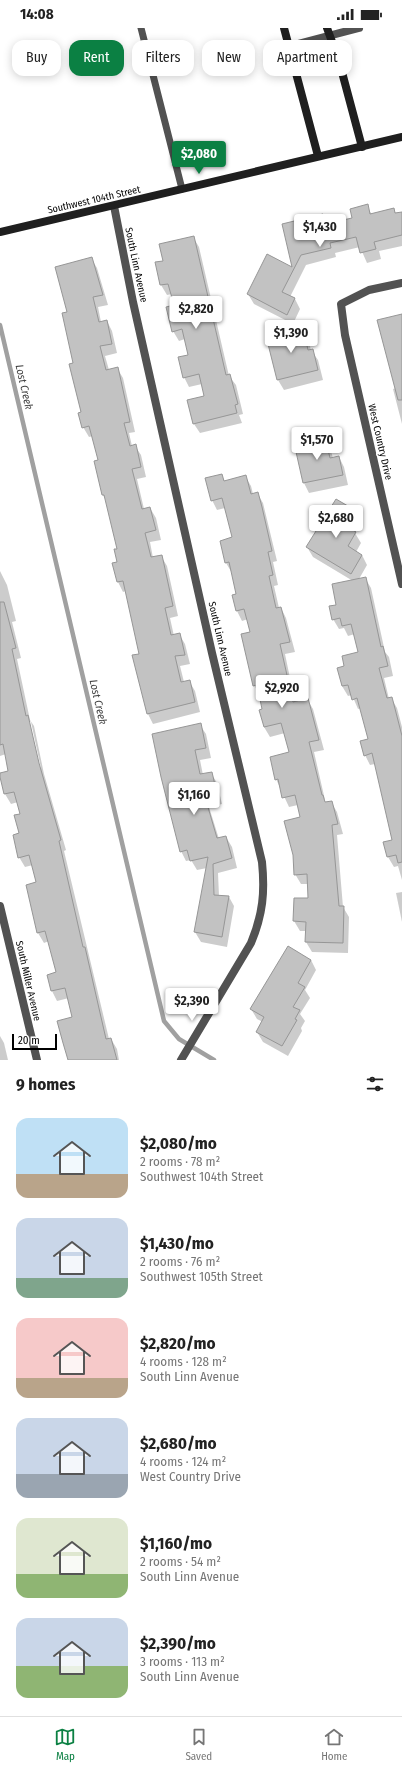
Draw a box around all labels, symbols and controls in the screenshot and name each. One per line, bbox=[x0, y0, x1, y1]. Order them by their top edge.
text: 14:08 bbox=[20, 5, 54, 23]
chip: Buy bbox=[12, 40, 61, 76]
chip: Rent bbox=[69, 40, 124, 76]
chip: Filters bbox=[132, 40, 194, 76]
chip: New bbox=[202, 40, 255, 76]
chip: Apartment bbox=[263, 40, 352, 76]
pin: $2,080 bbox=[166, 141, 232, 175]
text: $2,080 bbox=[181, 146, 217, 161]
street label: Southwest 104th Street bbox=[46, 183, 142, 217]
pin: $1,430 bbox=[287, 214, 353, 248]
text: $1,430 bbox=[303, 219, 337, 234]
street label: South Linn Avenue bbox=[122, 226, 150, 304]
pin: $2,820 bbox=[163, 296, 229, 330]
text: $2,820 bbox=[178, 301, 214, 316]
pin: $1,390 bbox=[258, 320, 324, 354]
text: $1,390 bbox=[274, 325, 308, 340]
water label: Lost Creek bbox=[13, 363, 36, 411]
street label: West Country Drive bbox=[365, 403, 395, 481]
pin: $1,570 bbox=[284, 427, 350, 461]
text: $1,570 bbox=[300, 432, 334, 447]
pin: $2,680 bbox=[303, 505, 369, 539]
text: $2,680 bbox=[318, 510, 354, 525]
street label: South Linn Avenue bbox=[206, 601, 234, 678]
pin: $2,920 bbox=[249, 675, 315, 709]
water label: Lost Creek bbox=[87, 678, 110, 726]
text: $2,920 bbox=[265, 680, 299, 695]
pin: $1,160 bbox=[161, 782, 227, 816]
text: $1,160 bbox=[178, 787, 210, 802]
street label: South Miller Avenue bbox=[13, 940, 43, 1022]
pin: $2,390 bbox=[159, 988, 225, 1022]
text: $2,390 bbox=[174, 993, 210, 1008]
scale bar bbox=[12, 1032, 57, 1051]
text: 20 m bbox=[18, 1034, 40, 1047]
icon: filters bbox=[364, 1073, 386, 1095]
text: 9 homes bbox=[16, 1074, 75, 1095]
text: $2,080/mo bbox=[140, 1133, 217, 1154]
icon: home bbox=[48, 1134, 96, 1182]
text: 2 rooms · 78 m² bbox=[140, 1154, 220, 1169]
text: Southwest 104th Street bbox=[140, 1169, 263, 1184]
text: $1,430/mo bbox=[140, 1233, 214, 1254]
icon: home bbox=[48, 1234, 96, 1282]
text: 2 rooms · 76 m² bbox=[140, 1254, 220, 1269]
text: Southwest 105th Street bbox=[140, 1269, 263, 1284]
text: $2,820/mo bbox=[140, 1333, 216, 1354]
icon: home bbox=[48, 1334, 96, 1382]
text: 4 rooms · 128 m² bbox=[140, 1354, 227, 1369]
text: South Linn Avenue bbox=[140, 1369, 239, 1384]
text: $2,680/mo bbox=[140, 1433, 216, 1454]
icon: home bbox=[48, 1434, 96, 1482]
text: 4 rooms · 124 m² bbox=[140, 1454, 226, 1469]
text: West Country Drive bbox=[140, 1469, 241, 1484]
text: $1,160/mo bbox=[140, 1533, 212, 1554]
icon: home bbox=[48, 1534, 96, 1582]
text: 2 rooms · 54 m² bbox=[140, 1554, 221, 1569]
text: South Linn Avenue bbox=[140, 1569, 239, 1584]
text: $2,390/mo bbox=[140, 1633, 216, 1654]
icon: home bbox=[48, 1634, 96, 1682]
text: 3 rooms · 113 m² bbox=[140, 1654, 225, 1669]
text: South Linn Avenue bbox=[140, 1669, 239, 1684]
tab: Map bbox=[54, 1726, 76, 1763]
tab: Saved bbox=[185, 1726, 212, 1763]
tab: Home bbox=[321, 1726, 348, 1763]

